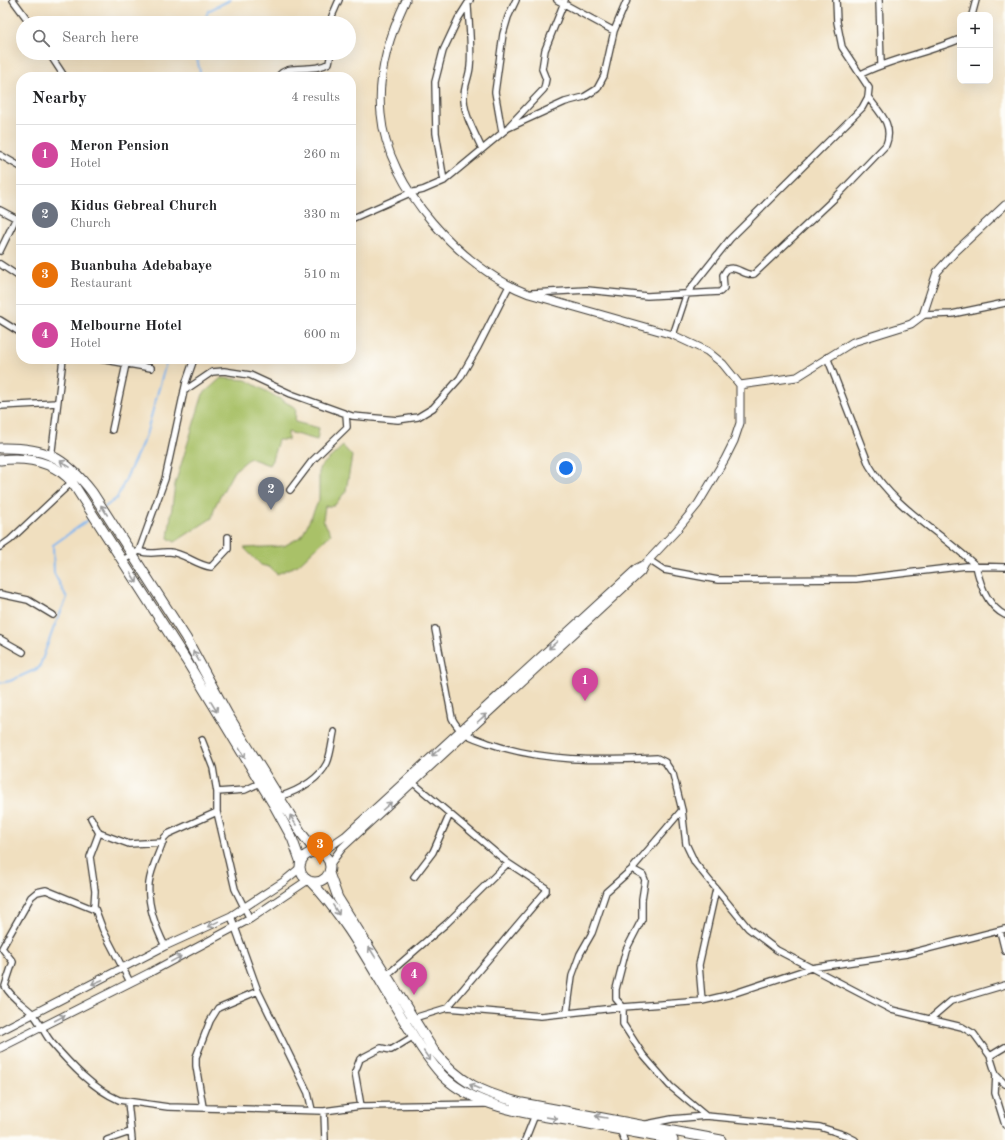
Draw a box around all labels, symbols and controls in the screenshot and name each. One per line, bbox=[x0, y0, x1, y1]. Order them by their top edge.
map controls bbox=[957, 12, 993, 84]
button: + bbox=[957, 12, 993, 48]
search box bbox=[16, 16, 356, 60]
icon: search bbox=[30, 27, 52, 49]
text: Search here bbox=[62, 31, 139, 46]
button: − bbox=[957, 48, 993, 84]
text: Nearby bbox=[32, 90, 87, 107]
text: 4 results bbox=[291, 91, 340, 104]
text: Meron Pension bbox=[70, 139, 169, 154]
text: 1 bbox=[41, 148, 49, 161]
text: 260 m bbox=[303, 148, 340, 161]
text: Hotel bbox=[70, 157, 101, 170]
text: Kidus Gebreal Church bbox=[70, 199, 217, 214]
text: 2 bbox=[41, 208, 49, 221]
text: 330 m bbox=[303, 208, 340, 221]
text: Church bbox=[70, 217, 111, 230]
text: Buanbuha Adebabaye bbox=[70, 259, 212, 274]
text: 3 bbox=[41, 268, 49, 281]
text: 510 m bbox=[303, 268, 340, 281]
text: Restaurant bbox=[70, 277, 132, 290]
text: Melbourne Hotel bbox=[70, 319, 182, 334]
text: 4 bbox=[41, 328, 49, 341]
text: 600 m bbox=[303, 328, 340, 341]
text: Hotel bbox=[70, 337, 101, 350]
your location bbox=[556, 458, 576, 478]
one-way arrow bbox=[60, 460, 71, 468]
pin: 2 bbox=[258, 477, 284, 510]
one-way arrow bbox=[100, 505, 108, 516]
one-way arrow bbox=[131, 572, 139, 584]
one-way arrow bbox=[548, 640, 558, 649]
one-way arrow bbox=[192, 650, 200, 662]
pin: 1 bbox=[572, 668, 598, 701]
one-way arrow bbox=[210, 701, 218, 712]
one-way arrow bbox=[477, 714, 487, 723]
one-way arrow bbox=[238, 747, 246, 758]
one-way arrow bbox=[431, 747, 441, 756]
one-way arrow bbox=[382, 802, 392, 811]
one-way arrow bbox=[289, 814, 297, 826]
pin: 3 bbox=[307, 832, 333, 865]
one-way arrow bbox=[332, 904, 340, 916]
one-way arrow bbox=[207, 921, 219, 928]
one-way arrow bbox=[368, 947, 376, 958]
one-way arrow bbox=[169, 955, 181, 962]
pin: 4 bbox=[401, 962, 427, 995]
one-way arrow bbox=[91, 979, 103, 986]
one-way arrow bbox=[54, 1014, 66, 1022]
one-way arrow bbox=[423, 1050, 431, 1061]
one-way arrow bbox=[469, 1083, 481, 1090]
one-way arrow bbox=[594, 1113, 607, 1121]
one-way arrow bbox=[545, 1114, 558, 1122]

